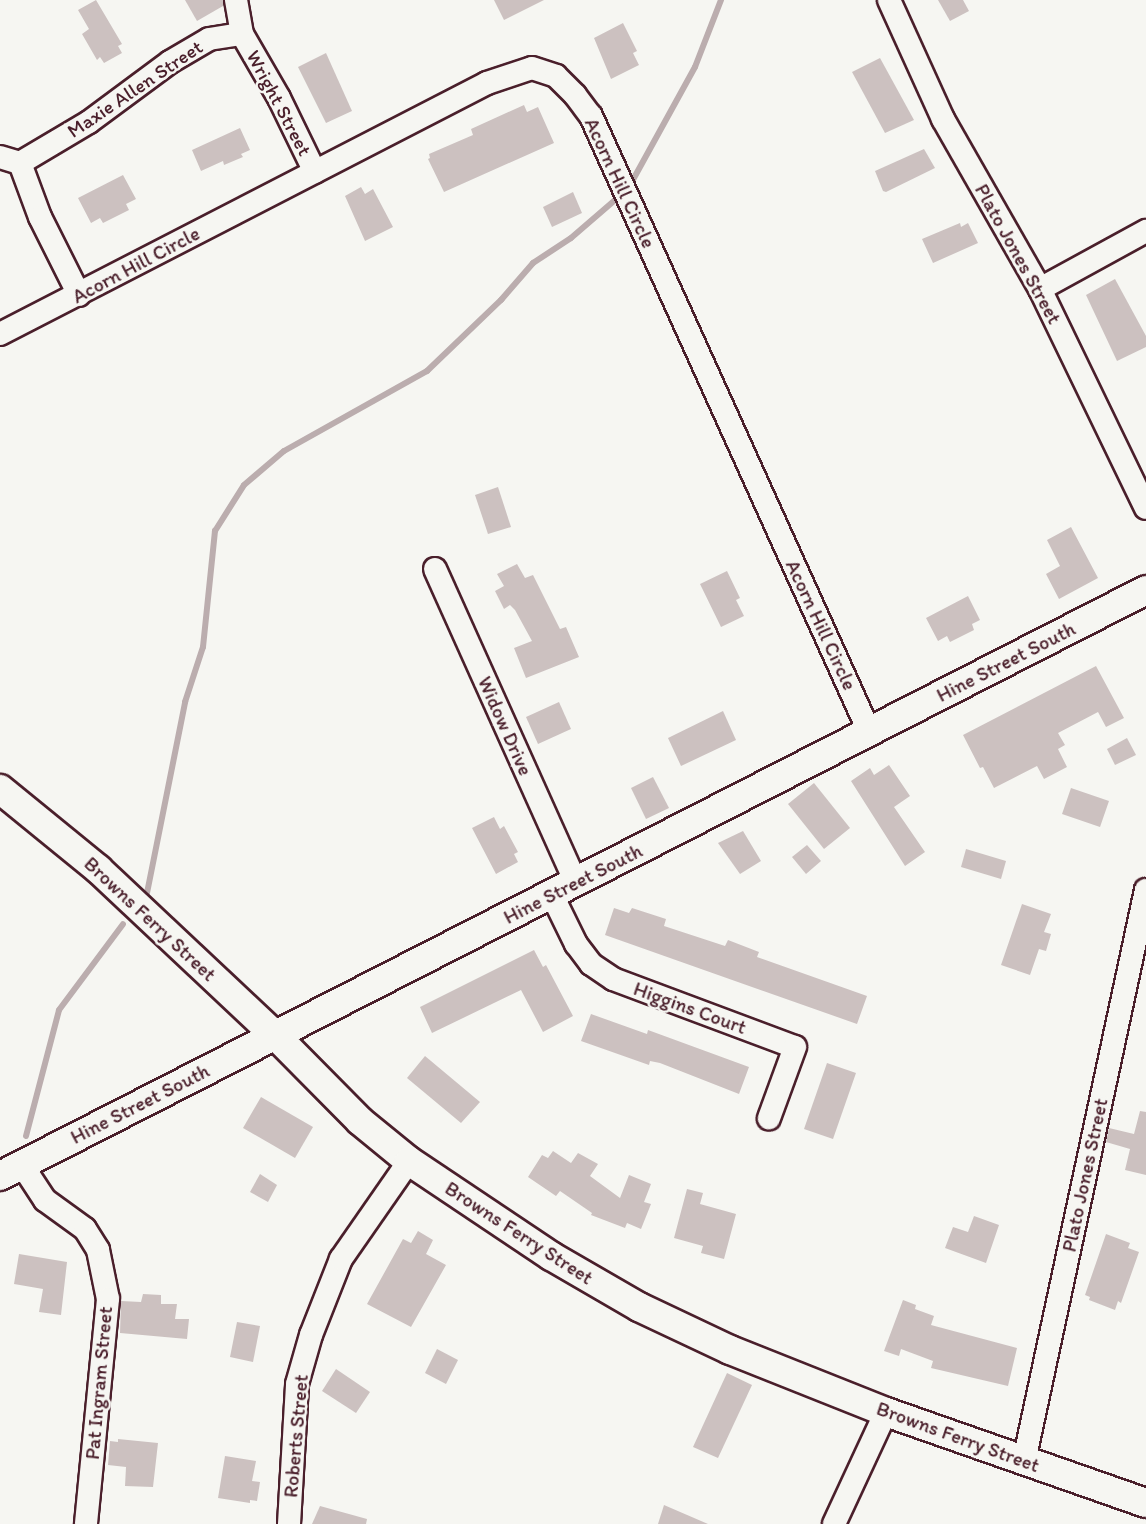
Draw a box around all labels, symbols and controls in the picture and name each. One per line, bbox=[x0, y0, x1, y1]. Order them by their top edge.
street label: Maxie Allen Street bbox=[63, 35, 207, 143]
street label: Wright Street bbox=[241, 46, 317, 160]
street label: Acorn Hill Circle bbox=[579, 114, 661, 252]
street label: Plato Jones Street bbox=[970, 180, 1066, 328]
street label: Acorn Hill Circle bbox=[68, 221, 204, 309]
street label: Acorn Hill Circle bbox=[780, 556, 862, 694]
street label: Hine Street South bbox=[933, 617, 1079, 707]
street label: Widow Drive bbox=[472, 672, 538, 780]
street label: Hine Street South bbox=[500, 839, 646, 929]
street label: Browns Ferry Street bbox=[79, 852, 221, 986]
street label: Higgins Court bbox=[630, 976, 750, 1040]
street label: Hine Street South bbox=[67, 1059, 213, 1149]
street label: Plato Jones Street bbox=[1057, 1096, 1113, 1254]
street label: Browns Ferry Street bbox=[441, 1176, 597, 1290]
street label: Pat Ingram Street bbox=[80, 1305, 118, 1461]
street label: Roberts Street bbox=[279, 1373, 313, 1499]
street label: Browns Ferry Street bbox=[874, 1396, 1042, 1478]

